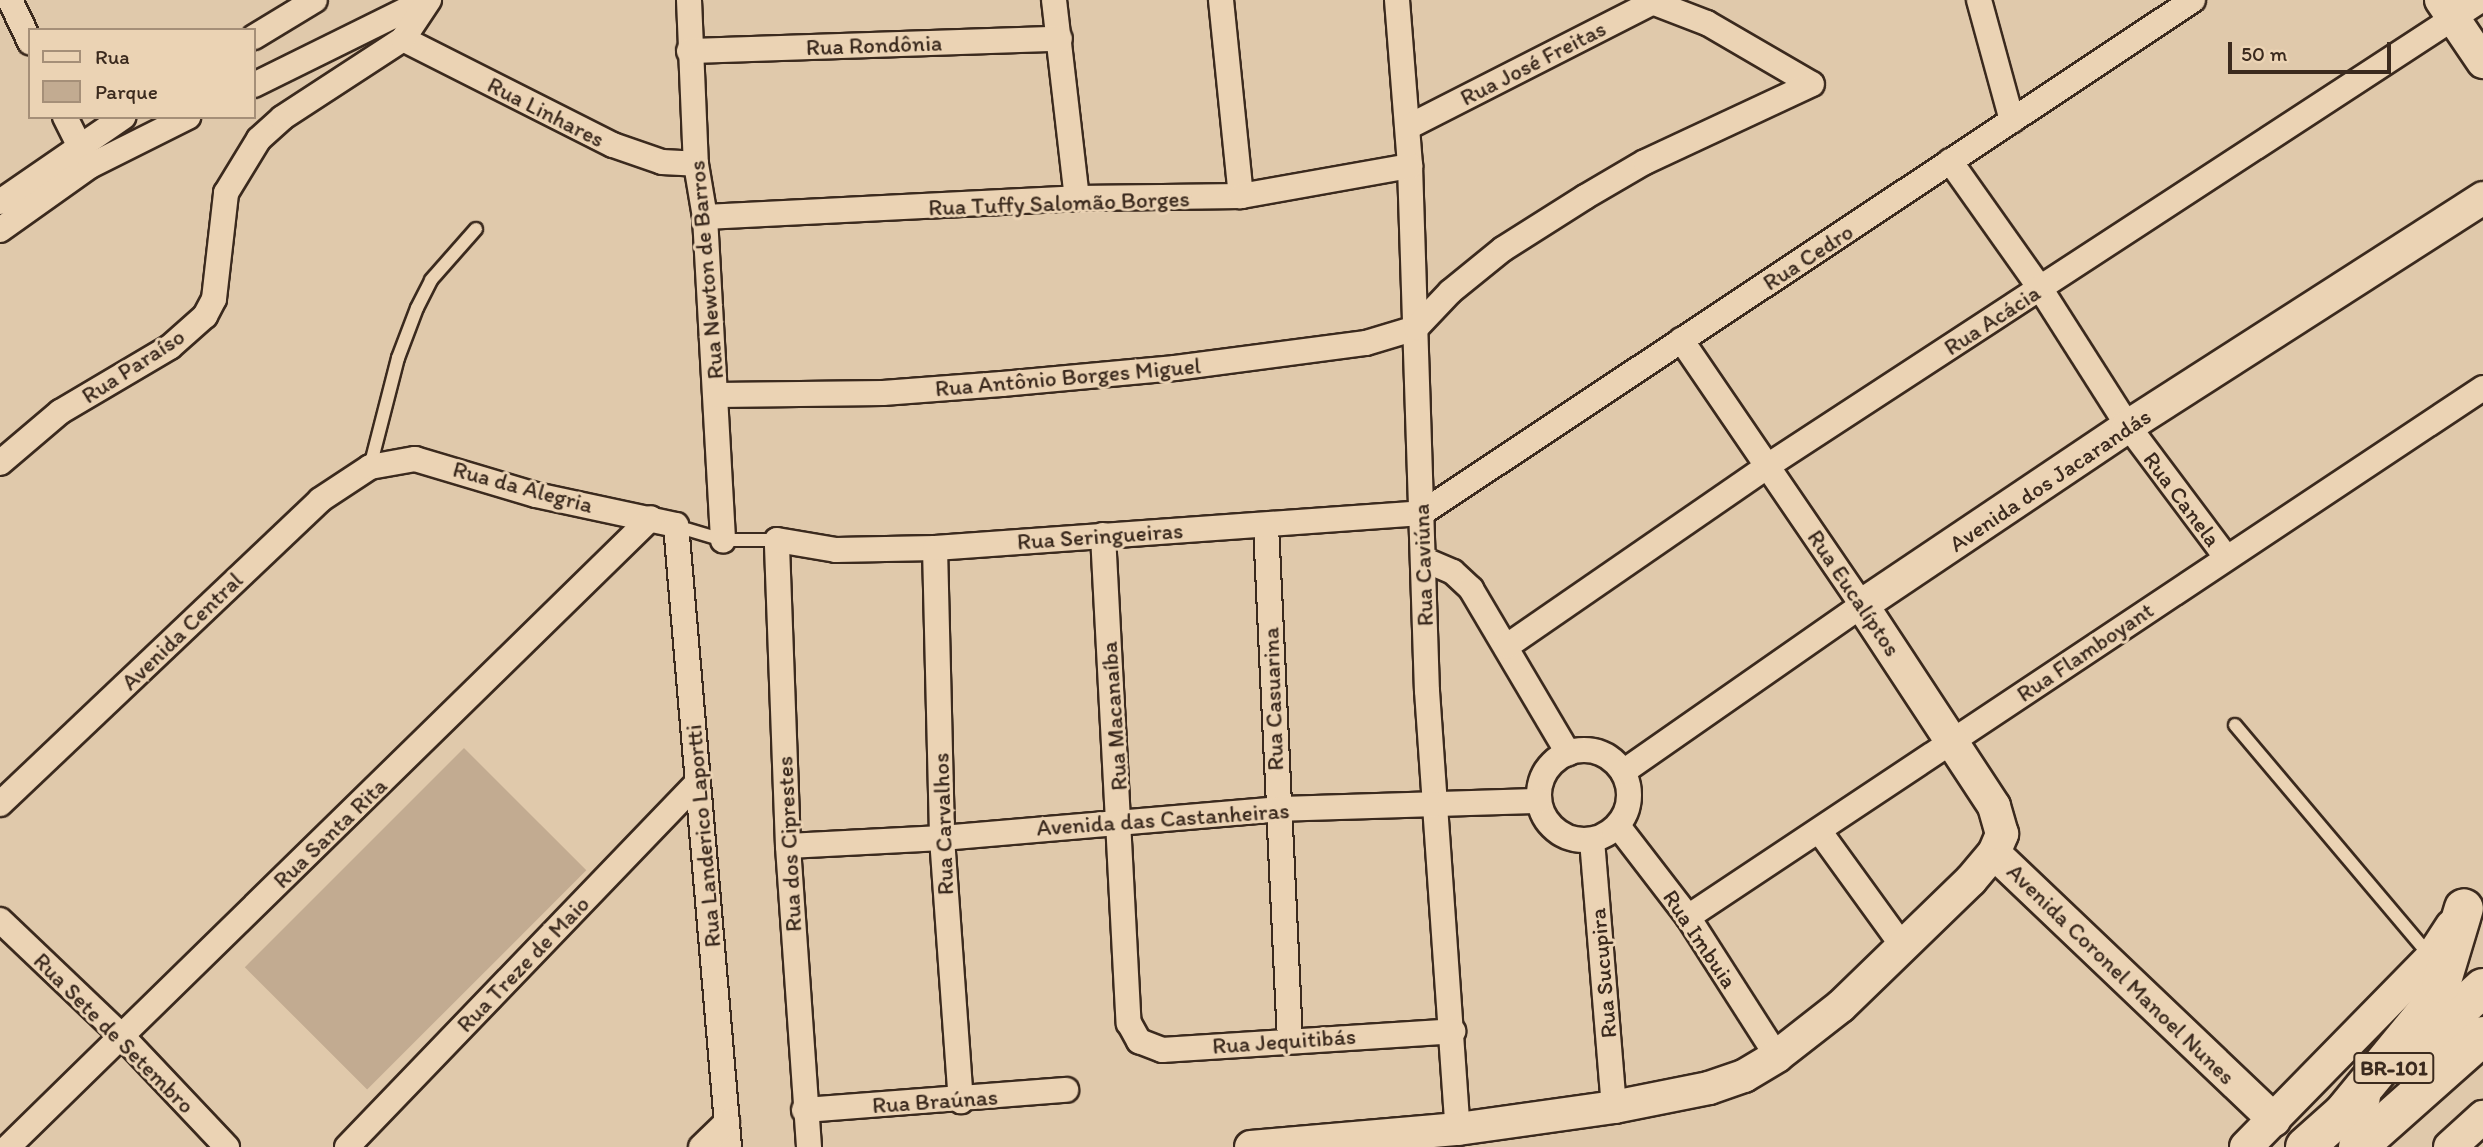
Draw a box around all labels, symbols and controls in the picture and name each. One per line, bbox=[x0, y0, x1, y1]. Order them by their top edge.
street label: Rua José Freitas bbox=[1455, 14, 1611, 112]
legend bbox=[28, 28, 256, 119]
scale bar bbox=[2231, 28, 2394, 72]
street label: Rua Rondônia bbox=[805, 29, 943, 61]
text: 50 m bbox=[2241, 41, 2287, 66]
text: Rua bbox=[95, 44, 130, 69]
street label: Rua Linhares bbox=[483, 71, 609, 153]
text: Parque bbox=[95, 79, 158, 104]
street label: Rua Newton de Barros bbox=[683, 160, 729, 380]
street label: Rua Tuffy Salomão Borges bbox=[929, 185, 1189, 221]
street label: Rua Cedro bbox=[1758, 218, 1858, 296]
street label: Rua Acácia bbox=[1939, 279, 2045, 361]
street label: Rua Paraíso bbox=[77, 323, 189, 409]
street label: Rua Antônio Borges Miguel bbox=[934, 352, 1202, 402]
street label: Avenida dos Jacarandás bbox=[1944, 402, 2156, 558]
street label: Rua Canela bbox=[2137, 446, 2227, 552]
street label: Rua da Alegria bbox=[450, 455, 596, 519]
street label: Rua Caviúna bbox=[1407, 503, 1439, 627]
street label: Rua Seringueiras bbox=[1016, 516, 1184, 556]
street label: Rua Eucalíptos bbox=[1802, 525, 1906, 661]
street label: Avenida Central bbox=[116, 566, 248, 696]
street label: Rua Flamboyant bbox=[2011, 596, 2159, 708]
street label: Rua Casuarina bbox=[1257, 627, 1289, 771]
street label: Rua Macanaíba bbox=[1095, 641, 1133, 791]
street label: Rua Landerico Laportti bbox=[679, 723, 727, 949]
street label: Rua Carvalhos bbox=[927, 753, 959, 895]
street label: Rua dos Ciprestes bbox=[771, 756, 807, 932]
street label: Rua Santa Rita bbox=[268, 772, 392, 894]
street label: Avenida das Castanheiras bbox=[1036, 796, 1290, 842]
street label: Avenida Coronel Manoel Nunes bbox=[2001, 858, 2241, 1090]
street label: Rua Imbuia bbox=[1657, 884, 1743, 994]
street label: Rua Treze de Maio bbox=[451, 891, 595, 1037]
street label: Rua Sucupira bbox=[1584, 907, 1622, 1039]
street label: Rua Sete de Setembro bbox=[28, 947, 200, 1119]
street label: Rua Jequitibás bbox=[1211, 1022, 1357, 1060]
road number: BR-101 bbox=[2352, 1050, 2436, 1086]
street label: Rua Braúnas bbox=[871, 1083, 999, 1119]

